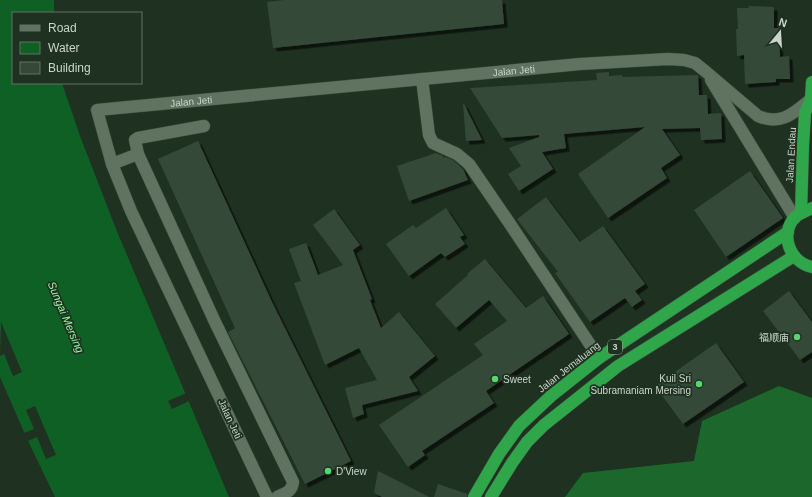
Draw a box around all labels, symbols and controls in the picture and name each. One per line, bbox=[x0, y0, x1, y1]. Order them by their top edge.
legend bbox=[12, 12, 142, 84]
north arrow bbox=[760, 12, 800, 52]
text: N bbox=[777, 16, 789, 29]
text: Road bbox=[48, 21, 77, 35]
text: Water bbox=[48, 41, 80, 55]
text: Building bbox=[48, 61, 91, 75]
street label: Jalan Jeti bbox=[492, 63, 535, 78]
street label: Jalan Jeti bbox=[170, 94, 213, 109]
street label: Jalan Endau bbox=[784, 127, 798, 183]
water label: Sungai Mersing bbox=[46, 279, 87, 355]
place label: 福顺庙 bbox=[759, 332, 789, 343]
marker: 福顺庙 bbox=[792, 332, 802, 342]
street label: Jalan Jemaluang bbox=[536, 339, 602, 395]
road number: 3 bbox=[608, 340, 622, 354]
place label: Kuil Sri Subramaniam Mersing bbox=[590, 373, 691, 396]
marker: Sweet bbox=[490, 374, 500, 384]
place label: Sweet bbox=[503, 374, 531, 385]
marker: Kuil Sri Subramaniam Mersing bbox=[694, 379, 704, 389]
street label: Jalan Jeti bbox=[216, 398, 244, 440]
marker: D'View bbox=[323, 466, 333, 476]
place label: D'View bbox=[336, 466, 367, 477]

